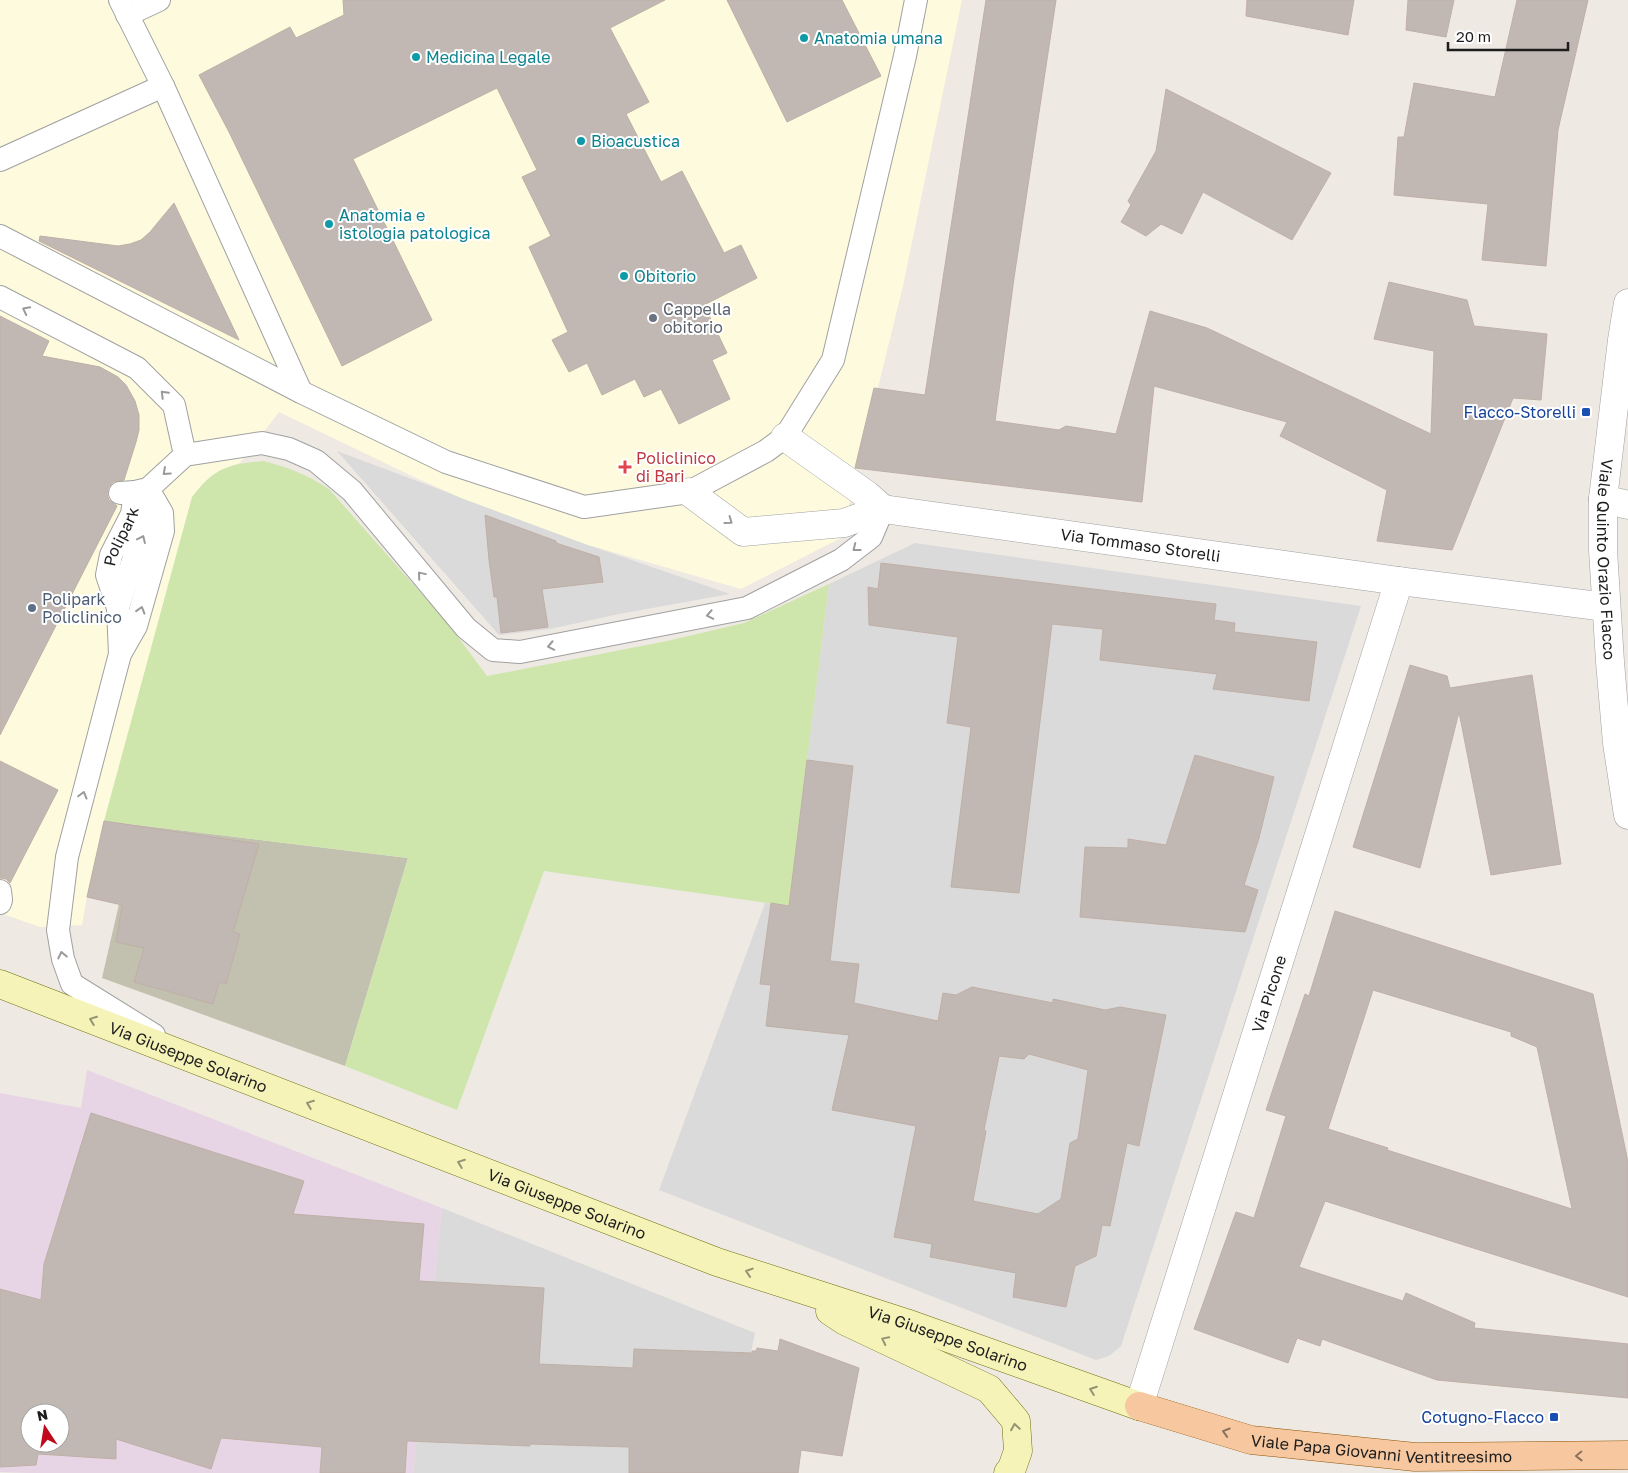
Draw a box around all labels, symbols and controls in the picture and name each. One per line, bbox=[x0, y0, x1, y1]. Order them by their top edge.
scale bar bbox=[1448, 20, 1568, 52]
text: 20 m bbox=[1456, 27, 1491, 45]
place label: Anatomia umana bbox=[814, 28, 943, 48]
marker: Anatomia umana bbox=[798, 32, 810, 44]
place label: Medicina Legale bbox=[426, 47, 550, 67]
marker: Medicina Legale bbox=[410, 51, 422, 63]
place label: Bioacustica bbox=[591, 131, 680, 151]
marker: Bioacustica bbox=[575, 135, 587, 147]
place label: Anatomia e istologia patologica bbox=[339, 205, 491, 243]
marker: Anatomia e istologia patologica bbox=[323, 218, 335, 230]
place label: Obitorio bbox=[634, 266, 696, 286]
marker: Obitorio bbox=[618, 270, 630, 282]
place label: Cappella obitorio bbox=[663, 299, 731, 337]
one-way arrow bbox=[22, 306, 31, 316]
marker: Cappella obitorio bbox=[647, 312, 659, 324]
one-way arrow bbox=[160, 391, 169, 400]
place label: Flacco-Storelli bbox=[1463, 402, 1576, 422]
marker: Flacco-Storelli bbox=[1580, 406, 1592, 418]
place label: Policlinico di Bari bbox=[636, 448, 716, 486]
street label: Viale Quinto Orazio Flacco bbox=[1593, 458, 1620, 661]
marker: Policlinico di Bari bbox=[618, 460, 632, 474]
one-way arrow bbox=[163, 466, 172, 475]
street label: Polipark bbox=[99, 506, 143, 568]
one-way arrow bbox=[723, 516, 732, 524]
street label: Via Tommaso Storelli bbox=[1059, 524, 1222, 566]
one-way arrow bbox=[136, 535, 146, 544]
one-way arrow bbox=[853, 543, 862, 551]
one-way arrow bbox=[418, 571, 427, 580]
place label: Polipark Policlinico bbox=[42, 589, 122, 627]
marker: Polipark Policlinico bbox=[26, 602, 38, 614]
one-way arrow bbox=[136, 606, 146, 615]
one-way arrow bbox=[706, 609, 714, 620]
one-way arrow bbox=[546, 640, 555, 651]
one-way arrow bbox=[77, 791, 88, 800]
one-way arrow bbox=[57, 950, 68, 959]
street label: Via Picone bbox=[1247, 953, 1290, 1035]
one-way arrow bbox=[89, 1016, 97, 1026]
street label: Via Giuseppe Solarino bbox=[106, 1017, 270, 1097]
one-way arrow bbox=[306, 1099, 314, 1109]
one-way arrow bbox=[457, 1159, 466, 1169]
street label: Via Giuseppe Solarino bbox=[485, 1164, 649, 1244]
one-way arrow bbox=[745, 1268, 753, 1278]
street label: Via Giuseppe Solarino bbox=[865, 1301, 1030, 1376]
one-way arrow bbox=[881, 1336, 890, 1346]
one-way arrow bbox=[1089, 1386, 1098, 1396]
north arrow bbox=[20, 1403, 70, 1453]
text: N bbox=[35, 1405, 49, 1424]
place label: Cotugno-Flacco bbox=[1421, 1407, 1544, 1427]
marker: Cotugno-Flacco bbox=[1548, 1411, 1560, 1423]
one-way arrow bbox=[1011, 1423, 1021, 1432]
one-way arrow bbox=[1223, 1428, 1231, 1438]
street label: Viale Papa Giovanni Ventitreesimo bbox=[1250, 1430, 1512, 1467]
one-way arrow bbox=[1575, 1451, 1583, 1461]

